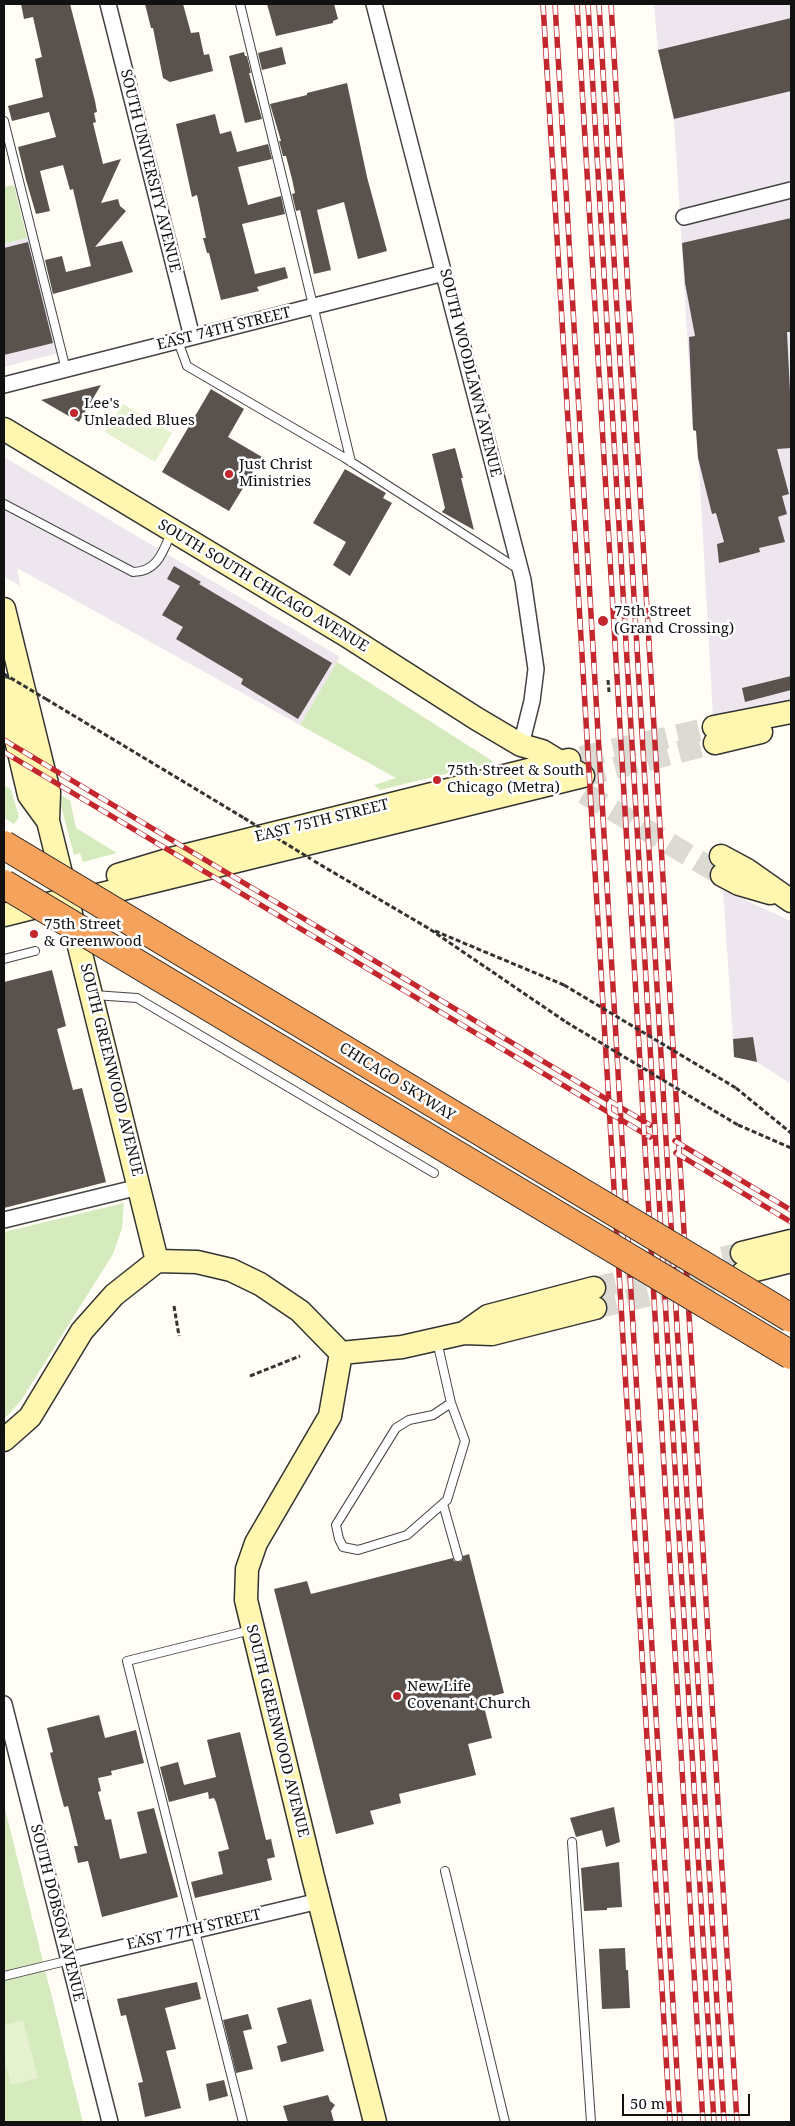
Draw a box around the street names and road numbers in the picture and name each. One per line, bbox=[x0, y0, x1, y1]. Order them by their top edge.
street label: SOUTH UNIVERSITY AVENUE bbox=[116, 68, 184, 274]
street label: SOUTH WOODLAWN AVENUE bbox=[435, 267, 505, 479]
street label: EAST 74TH STREET bbox=[155, 304, 293, 354]
street label: SOUTH SOUTH CHICAGO AVENUE bbox=[155, 516, 371, 656]
street label: EAST 75TH STREET bbox=[253, 796, 391, 846]
street label: SOUTH GREENWOOD AVENUE bbox=[76, 962, 146, 1178]
street label: CHICAGO SKYWAY bbox=[336, 1039, 458, 1125]
street label: SOUTH GREENWOOD AVENUE bbox=[242, 1623, 312, 1839]
street label: SOUTH DOBSON AVENUE bbox=[26, 1823, 88, 2003]
street label: EAST 77TH STREET bbox=[125, 1906, 263, 1954]

